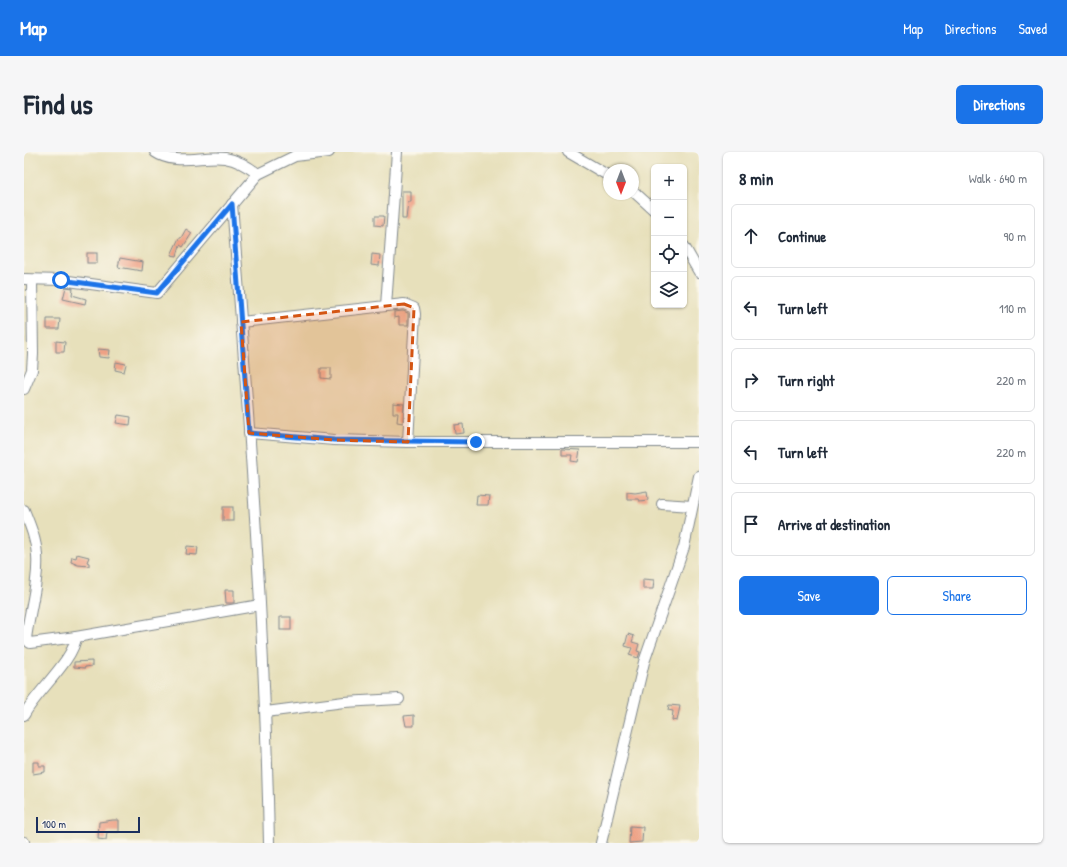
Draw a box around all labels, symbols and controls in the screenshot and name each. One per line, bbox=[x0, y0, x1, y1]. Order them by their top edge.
text: Map bbox=[20, 15, 47, 41]
text: Map bbox=[903, 19, 923, 38]
text: Directions bbox=[945, 19, 996, 38]
text: Saved bbox=[1018, 19, 1047, 38]
text: Find us bbox=[24, 85, 93, 123]
button: Directions bbox=[956, 85, 1043, 124]
north arrow bbox=[603, 164, 639, 200]
map controls bbox=[651, 164, 687, 308]
button: + bbox=[651, 164, 687, 200]
text: 8 min bbox=[739, 167, 773, 190]
text: Walk · 640 m bbox=[969, 169, 1027, 187]
button: − bbox=[651, 200, 687, 236]
icon: ahead bbox=[740, 225, 762, 247]
text: Continue bbox=[778, 226, 826, 247]
text: 90 m bbox=[1004, 227, 1026, 245]
button: locate bbox=[651, 236, 687, 272]
route start bbox=[52, 271, 70, 289]
button: layers bbox=[651, 272, 687, 308]
icon: left bbox=[740, 297, 762, 319]
text: Turn left bbox=[778, 298, 828, 319]
text: 110 m bbox=[999, 299, 1026, 317]
icon: right bbox=[740, 369, 762, 391]
text: Turn right bbox=[778, 370, 834, 391]
text: 220 m bbox=[996, 371, 1026, 389]
route end bbox=[467, 433, 485, 451]
icon: left bbox=[740, 441, 762, 463]
text: Turn left bbox=[778, 442, 828, 463]
text: 220 m bbox=[996, 443, 1026, 461]
icon: arrive bbox=[740, 513, 762, 535]
text: Arrive at destination bbox=[778, 514, 890, 535]
button: Save bbox=[739, 576, 879, 615]
button: Share bbox=[887, 576, 1027, 615]
scale bar bbox=[36, 815, 140, 834]
text: 100 m bbox=[42, 817, 66, 831]

